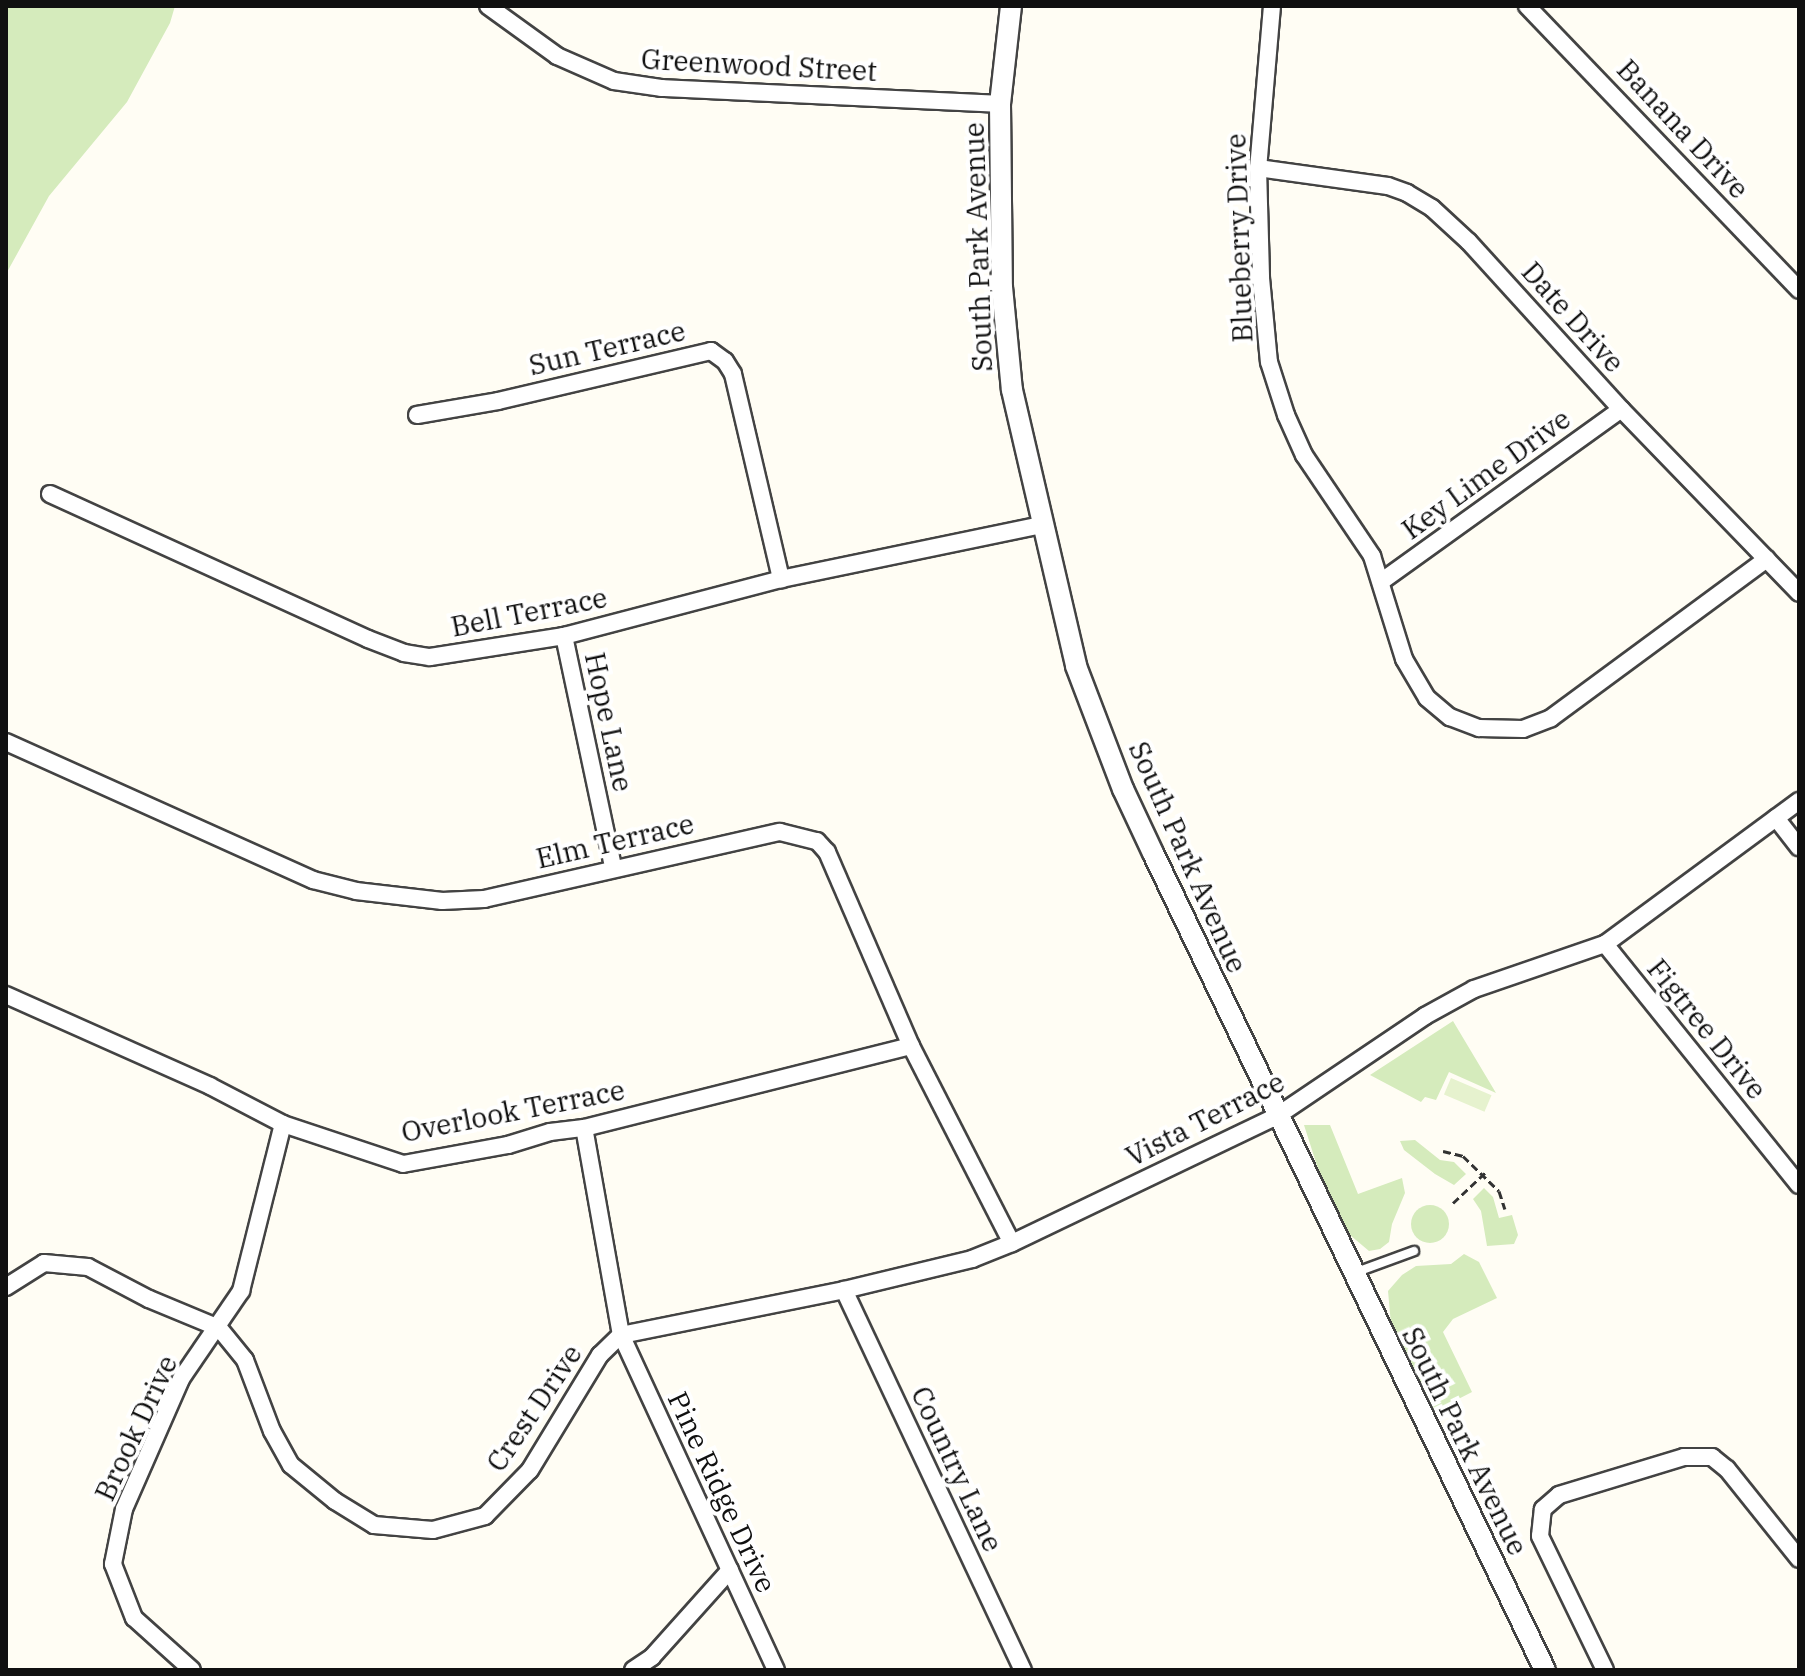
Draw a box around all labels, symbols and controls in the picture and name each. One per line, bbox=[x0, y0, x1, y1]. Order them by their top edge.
street label: Greenwood Street bbox=[640, 42, 878, 88]
street label: Banana Drive bbox=[1610, 53, 1756, 205]
street label: South Park Avenue bbox=[957, 122, 999, 372]
street label: Blueberry Drive bbox=[1219, 133, 1259, 343]
street label: Date Drive bbox=[1515, 255, 1631, 379]
street label: Sun Terrace bbox=[526, 314, 688, 382]
street label: Key Lime Drive bbox=[1395, 402, 1577, 546]
street label: Bell Terrace bbox=[448, 580, 610, 644]
street label: Hope Lane bbox=[578, 649, 640, 795]
street label: South Park Avenue bbox=[1122, 736, 1254, 978]
street label: Elm Terrace bbox=[533, 807, 697, 875]
street label: Figtree Drive bbox=[1640, 952, 1774, 1106]
street label: Vista Terrace bbox=[1120, 1065, 1290, 1173]
street label: Overlook Terrace bbox=[398, 1073, 628, 1149]
street label: South Park Avenue bbox=[1395, 1322, 1535, 1560]
street label: Crest Drive bbox=[479, 1338, 589, 1478]
street label: Brook Drive bbox=[88, 1350, 184, 1506]
street label: Country Lane bbox=[904, 1381, 1010, 1557]
street label: Pine Ridge Drive bbox=[661, 1386, 783, 1598]

